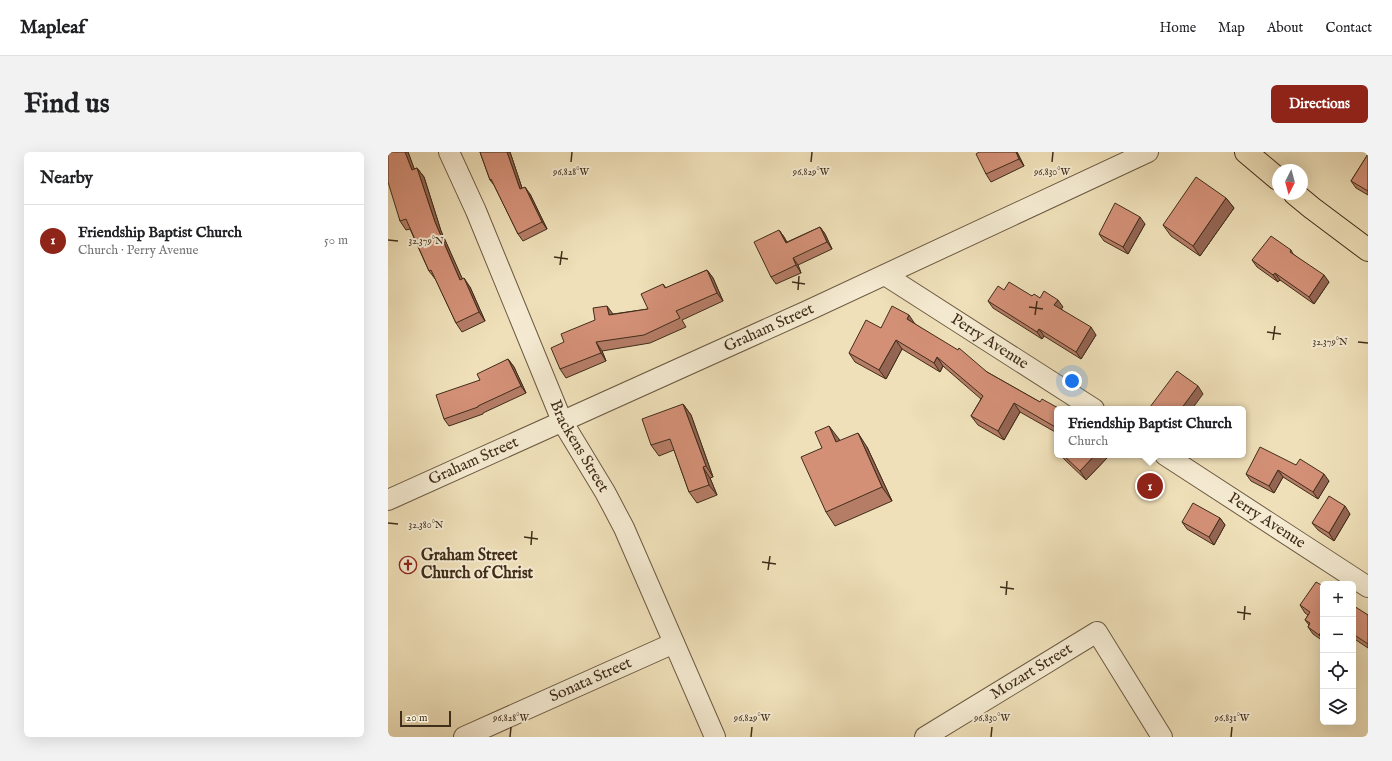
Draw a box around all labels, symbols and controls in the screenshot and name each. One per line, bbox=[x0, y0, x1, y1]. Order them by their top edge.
text: Mapleaf bbox=[20, 16, 85, 40]
text: Home bbox=[1160, 19, 1196, 37]
text: Map bbox=[1218, 19, 1245, 37]
text: About bbox=[1267, 19, 1303, 37]
text: Contact bbox=[1325, 19, 1372, 37]
button: Directions bbox=[1271, 85, 1368, 123]
text: Find us bbox=[24, 87, 110, 122]
north arrow bbox=[1272, 164, 1308, 200]
text: 96.828°W bbox=[552, 166, 589, 179]
text: 96.829°W bbox=[792, 166, 830, 179]
text: 96.830°W bbox=[1033, 166, 1070, 179]
text: Nearby bbox=[40, 168, 93, 189]
text: Friendship Baptist Church bbox=[78, 223, 242, 242]
text: 1 bbox=[51, 232, 55, 249]
text: 50 m bbox=[324, 232, 348, 249]
text: 32.379°N bbox=[408, 235, 444, 248]
text: Church · Perry Avenue bbox=[78, 242, 199, 259]
street label: Graham Street bbox=[721, 299, 818, 357]
street label: Perry Avenue bbox=[947, 310, 1032, 374]
text: 32.379°N bbox=[1312, 336, 1348, 349]
your location bbox=[1062, 371, 1082, 391]
street label: Brackens Street bbox=[545, 397, 613, 497]
popup bbox=[1054, 406, 1246, 458]
text: Friendship Baptist Church bbox=[1068, 414, 1232, 433]
street label: Graham Street bbox=[426, 432, 522, 490]
text: Church bbox=[1068, 433, 1108, 450]
pin: 1 bbox=[1137, 471, 1163, 501]
street label: Perry Avenue bbox=[1224, 488, 1309, 553]
text: 32.380°N bbox=[409, 519, 444, 532]
place label: Graham Street Church of Christ bbox=[421, 546, 534, 584]
church icon: Graham Street Church of Christ bbox=[398, 555, 418, 575]
map controls bbox=[1320, 581, 1356, 725]
button: + bbox=[1320, 581, 1356, 617]
button: − bbox=[1320, 617, 1356, 653]
street label: Mozart Street bbox=[987, 639, 1077, 704]
street label: Sonata Street bbox=[547, 653, 636, 707]
button: locate bbox=[1320, 653, 1356, 689]
button: layers bbox=[1320, 689, 1356, 725]
scale bar bbox=[400, 709, 451, 728]
text: 20 m bbox=[406, 711, 427, 725]
text: 96.828°W bbox=[492, 712, 529, 725]
text: 96.829°W bbox=[733, 712, 771, 725]
text: 96.830°W bbox=[973, 712, 1010, 725]
text: 96.831°W bbox=[1214, 712, 1250, 725]

